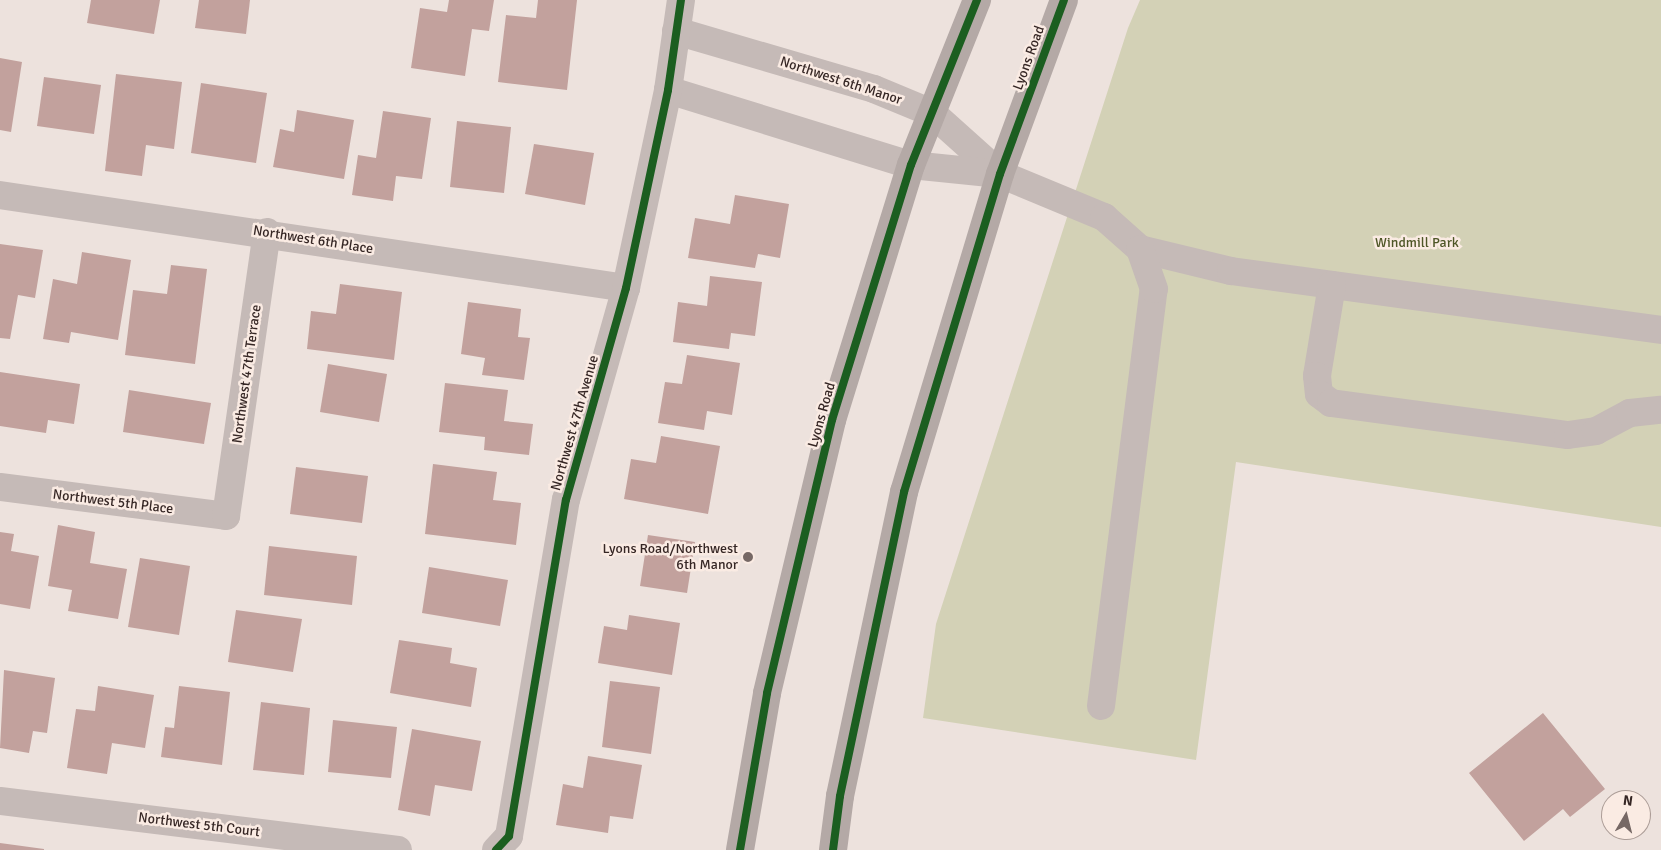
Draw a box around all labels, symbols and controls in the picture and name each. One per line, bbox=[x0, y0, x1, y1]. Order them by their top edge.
street label: Lyons Road bbox=[1010, 24, 1048, 92]
street label: Northwest 6th Manor bbox=[778, 53, 904, 109]
street label: Northwest 6th Place bbox=[252, 222, 374, 258]
park label: Windmill Park bbox=[1375, 235, 1459, 251]
street label: Northwest 47th Terrace bbox=[229, 304, 265, 444]
street label: Northwest 47th Avenue bbox=[548, 353, 602, 493]
street label: Lyons Road bbox=[805, 380, 839, 450]
street label: Northwest 5th Place bbox=[52, 486, 174, 518]
place label: Lyons Road/Northwest 6th Manor bbox=[602, 541, 738, 574]
marker: Lyons Road/Northwest 6th Manor bbox=[742, 551, 754, 563]
north arrow bbox=[1601, 790, 1651, 840]
text: N bbox=[1622, 792, 1634, 810]
street label: Northwest 5th Court bbox=[137, 809, 261, 841]

